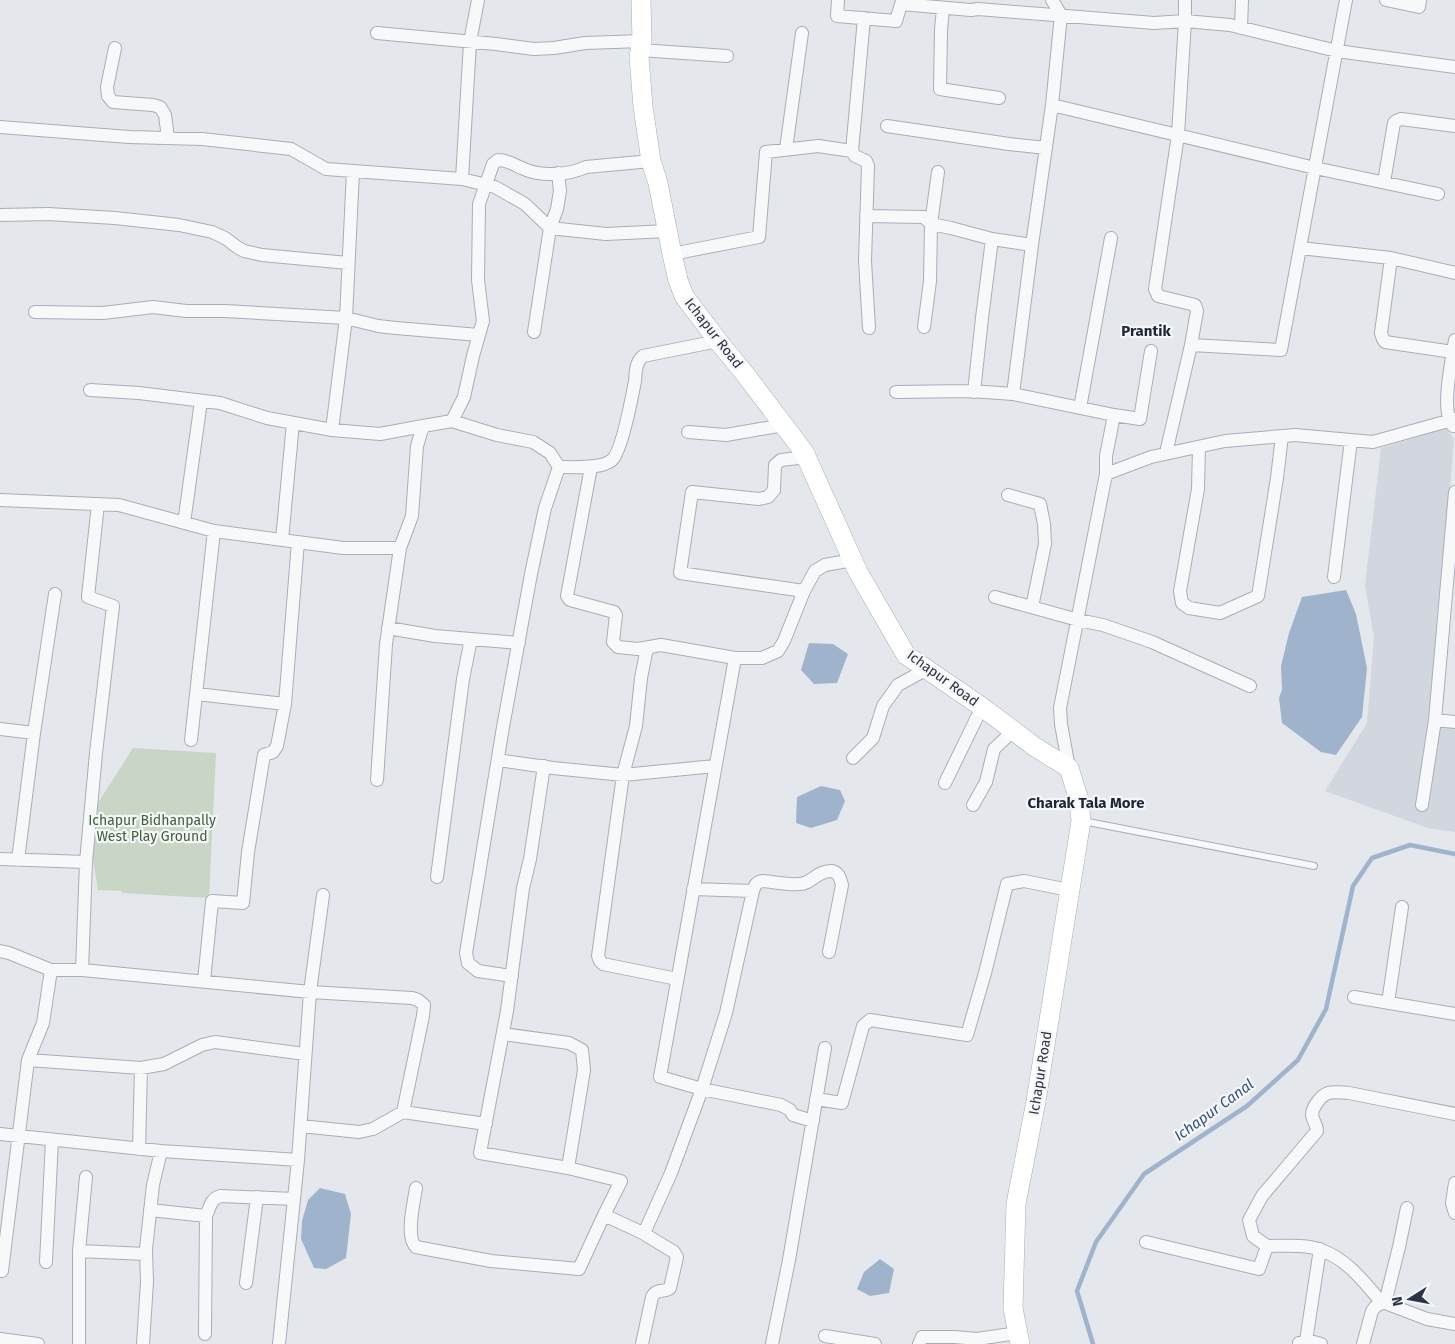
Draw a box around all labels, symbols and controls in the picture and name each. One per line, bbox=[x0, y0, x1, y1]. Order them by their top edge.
street label: Ichapur Road bbox=[681, 295, 746, 372]
district label: Prantik bbox=[1121, 322, 1171, 340]
street label: Ichapur Road bbox=[904, 647, 982, 710]
district label: Charak Tala More bbox=[1028, 794, 1144, 812]
park label: Ichapur Bidhanpally West Play Ground bbox=[88, 812, 216, 845]
street label: Ichapur Road bbox=[1025, 1030, 1055, 1116]
water label: Ichapur Canal bbox=[1171, 1075, 1257, 1145]
north arrow bbox=[1385, 1274, 1435, 1324]
text: N bbox=[1388, 1295, 1407, 1308]

